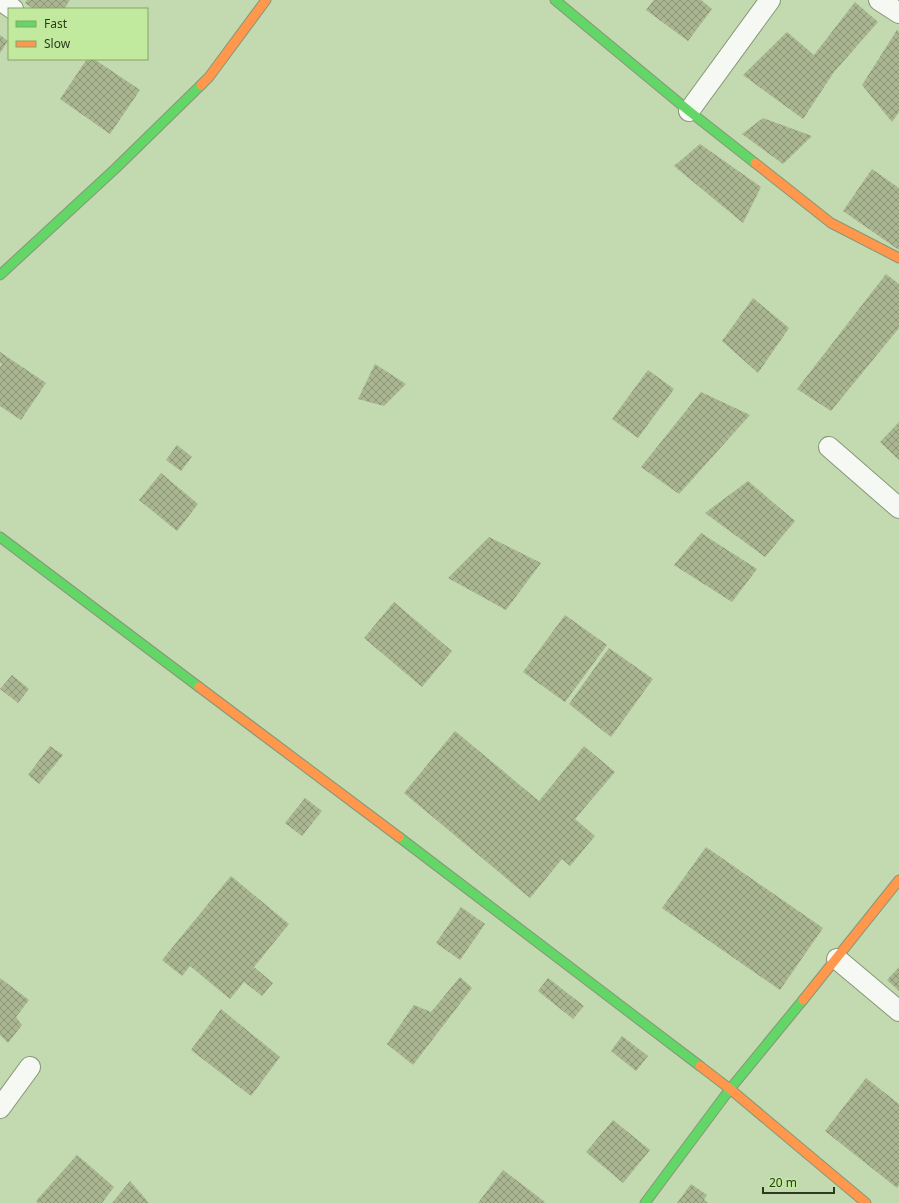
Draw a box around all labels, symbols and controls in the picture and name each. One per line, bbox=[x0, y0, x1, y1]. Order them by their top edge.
legend bbox=[8, 8, 148, 60]
text: Fast bbox=[44, 15, 68, 32]
text: Slow bbox=[44, 35, 71, 52]
scale bar bbox=[763, 1169, 834, 1195]
text: 20 m bbox=[769, 1174, 797, 1191]

